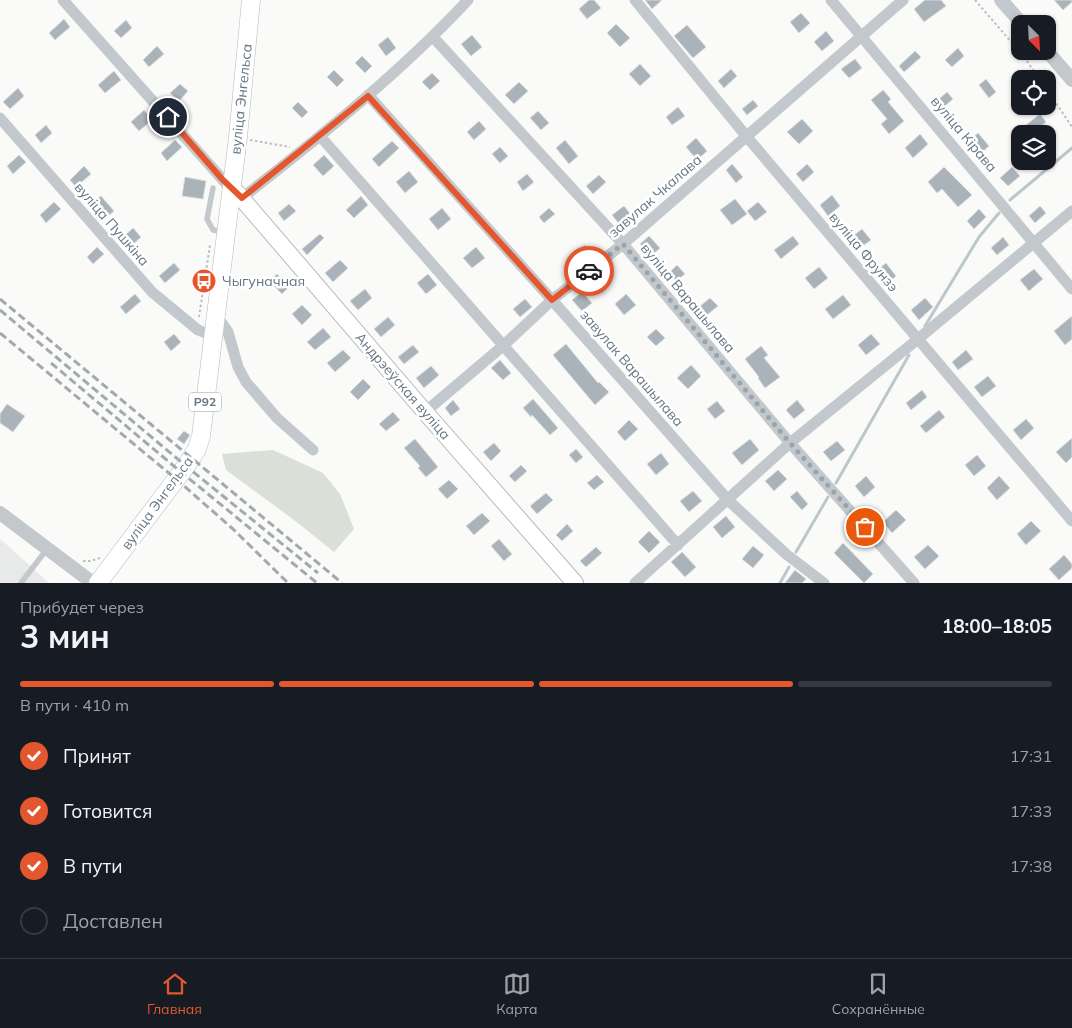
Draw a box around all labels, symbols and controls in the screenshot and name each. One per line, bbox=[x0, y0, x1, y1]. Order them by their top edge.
north arrow bbox=[1011, 15, 1056, 60]
map controls bbox=[1011, 15, 1056, 170]
street label: вуліца Энгельса bbox=[226, 43, 256, 155]
button: locate bbox=[1011, 70, 1056, 115]
street label: вуліца Кірава bbox=[927, 92, 1001, 176]
pin bbox=[147, 96, 189, 138]
icon: home bbox=[154, 103, 182, 131]
button: layers bbox=[1011, 125, 1056, 170]
street label: завулак Чкалава bbox=[605, 151, 705, 241]
street label: вуліца Пушкіна bbox=[71, 178, 153, 270]
street label: вуліца Фрунзэ bbox=[825, 209, 903, 295]
street label: вуліца Варашылава bbox=[637, 240, 739, 356]
courier bbox=[564, 246, 614, 296]
icon: car bbox=[575, 257, 603, 285]
bus stop icon: Чыгуначная bbox=[191, 268, 217, 294]
place label: Чыгуначная bbox=[222, 272, 305, 290]
street label: завулак Варашылава bbox=[576, 306, 688, 430]
street label: Андрэеўская вуліца bbox=[351, 329, 455, 443]
road number: Р92 bbox=[189, 392, 221, 412]
street label: вуліца Энгельса bbox=[117, 453, 197, 553]
pin bbox=[844, 506, 886, 548]
icon: bag bbox=[851, 513, 879, 541]
text: Прибудет через bbox=[20, 597, 144, 617]
text: 18:00–18:05 bbox=[942, 614, 1052, 638]
text: 3 мин bbox=[20, 616, 110, 656]
text: В пути · 410 m bbox=[20, 695, 129, 715]
icon: check bbox=[20, 742, 48, 770]
text: Принят bbox=[63, 744, 131, 768]
text: 17:31 bbox=[1010, 746, 1052, 766]
icon: check bbox=[20, 797, 48, 825]
text: Готовится bbox=[63, 799, 153, 823]
text: 17:33 bbox=[1010, 801, 1052, 821]
icon: check bbox=[20, 852, 48, 880]
text: В пути bbox=[63, 854, 122, 878]
text: 17:38 bbox=[1010, 856, 1052, 876]
text: Доставлен bbox=[63, 909, 163, 933]
tab: Главная bbox=[147, 970, 202, 1018]
tab: Карта bbox=[496, 970, 537, 1018]
tab: Сохранённые bbox=[832, 970, 925, 1018]

